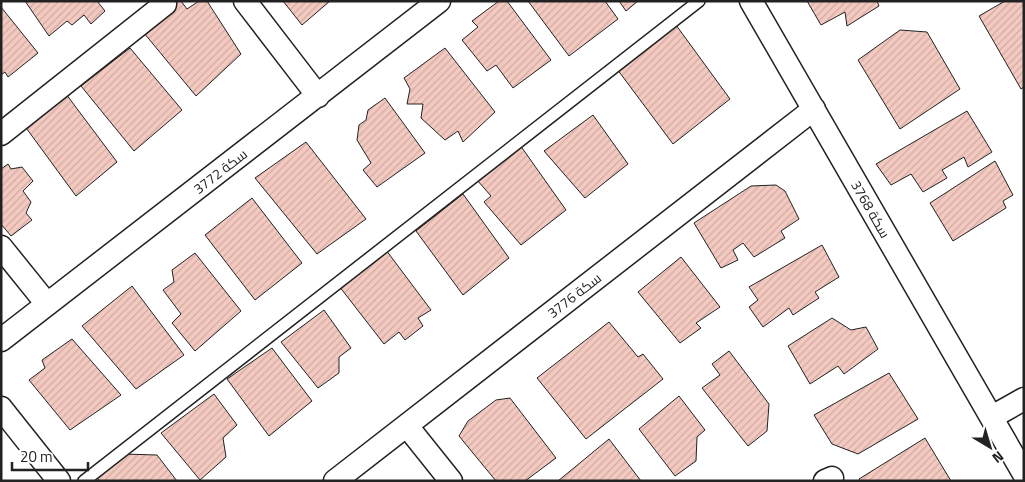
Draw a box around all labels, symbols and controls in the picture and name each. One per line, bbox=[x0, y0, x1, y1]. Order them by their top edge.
street label: سكة 3772 bbox=[189, 143, 251, 199]
street label: سكة 3768 bbox=[846, 176, 896, 242]
street label: سكة 3776 bbox=[543, 267, 605, 323]
north arrow bbox=[965, 422, 1015, 472]
scale bar bbox=[12, 440, 89, 472]
text: 20 m bbox=[20, 445, 53, 468]
text: N bbox=[988, 446, 1009, 469]

